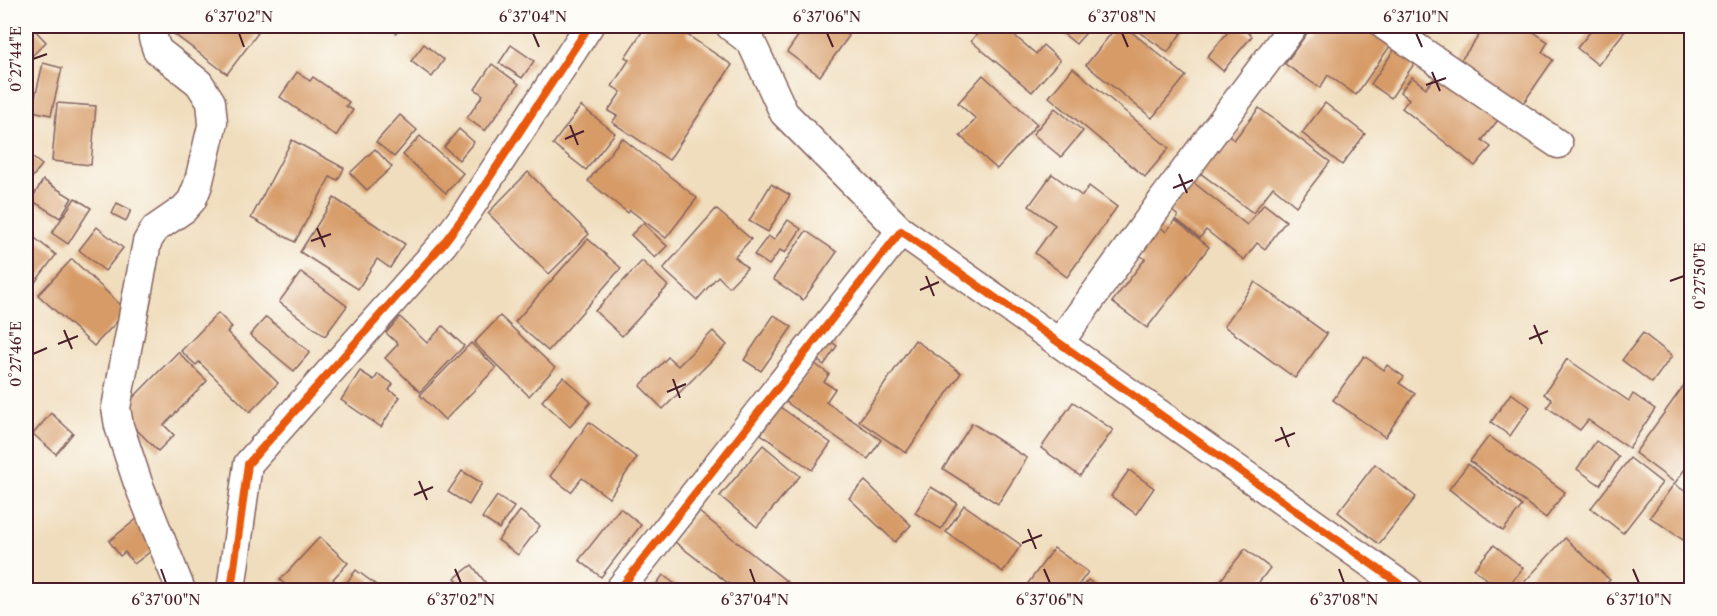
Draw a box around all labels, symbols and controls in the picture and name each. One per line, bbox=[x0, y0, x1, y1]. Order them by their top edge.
text: 6°37'02"N bbox=[205, 7, 273, 26]
text: 6°37'04"N bbox=[499, 7, 567, 26]
text: 6°37'06"N bbox=[793, 7, 861, 26]
text: 6°37'08"N bbox=[1088, 7, 1156, 26]
text: 6°37'10"N bbox=[1383, 7, 1449, 26]
text: 0°27'44"E bbox=[6, 26, 25, 92]
text: 0°27'50"E bbox=[1690, 242, 1709, 310]
text: 0°27'46"E bbox=[6, 321, 25, 387]
text: 6°37'00"N bbox=[131, 590, 201, 609]
text: 6°37'02"N bbox=[427, 590, 495, 609]
text: 6°37'04"N bbox=[721, 590, 789, 609]
text: 6°37'06"N bbox=[1016, 590, 1084, 609]
text: 6°37'08"N bbox=[1310, 590, 1378, 609]
text: 6°37'10"N bbox=[1606, 590, 1672, 609]

